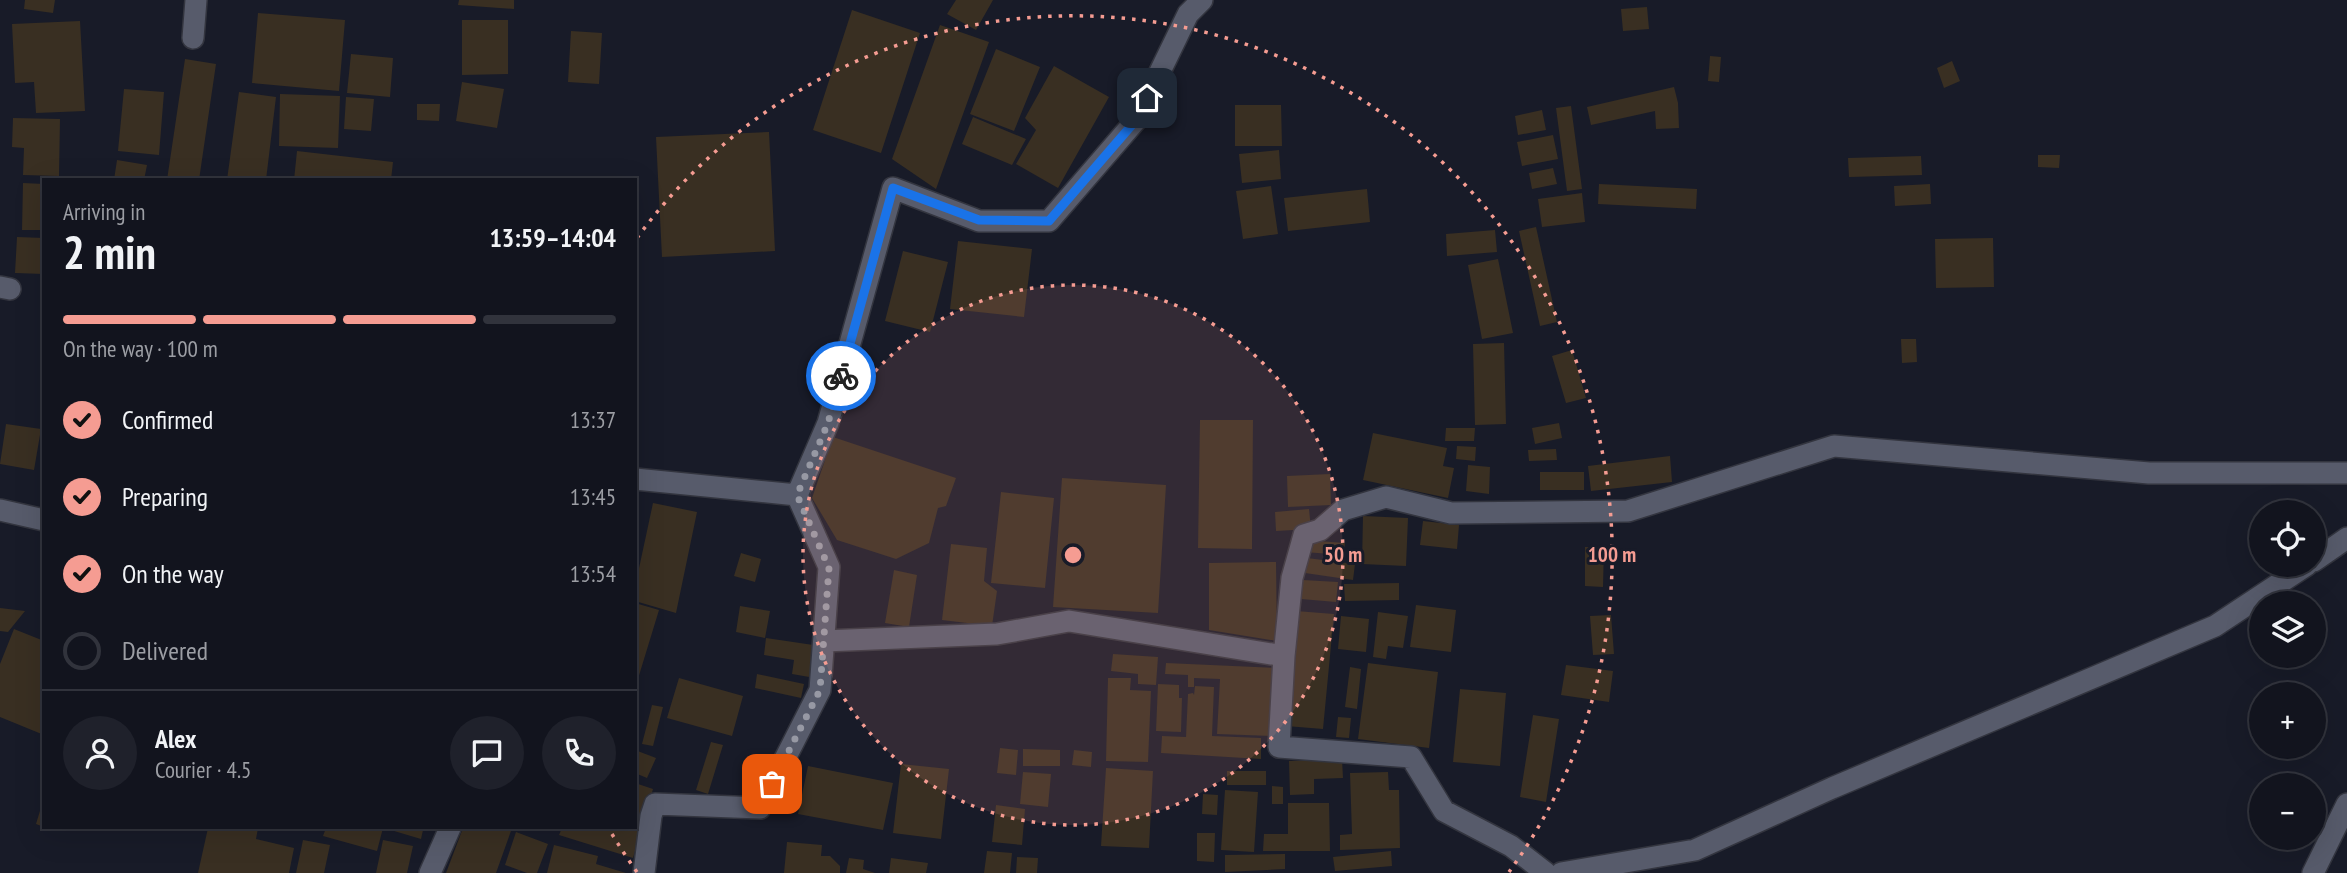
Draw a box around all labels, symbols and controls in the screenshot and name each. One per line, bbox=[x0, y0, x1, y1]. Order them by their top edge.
pin bbox=[1117, 68, 1177, 128]
icon: home bbox=[1128, 79, 1166, 117]
text: Arriving in bbox=[63, 197, 145, 226]
text: 13:59–14:04 bbox=[489, 221, 616, 254]
text: 2 min bbox=[63, 222, 156, 282]
text: On the way · 100 m bbox=[63, 334, 218, 363]
courier bbox=[806, 341, 876, 411]
icon: bike bbox=[822, 357, 860, 395]
icon: check bbox=[63, 401, 101, 439]
text: Confirmed bbox=[122, 403, 213, 436]
text: 13:37 bbox=[570, 405, 616, 434]
icon: check bbox=[63, 478, 101, 516]
text: Preparing bbox=[122, 480, 208, 513]
text: 13:45 bbox=[570, 482, 616, 511]
map controls bbox=[2249, 500, 2326, 850]
button: locate bbox=[2249, 500, 2326, 577]
text: 50 m bbox=[1324, 541, 1362, 568]
text: 100 m bbox=[1588, 541, 1636, 568]
centre of rings bbox=[1061, 543, 1085, 567]
icon: check bbox=[63, 555, 101, 593]
text: On the way bbox=[122, 557, 224, 590]
text: 13:54 bbox=[570, 559, 616, 588]
button: layers bbox=[2249, 591, 2326, 668]
text: Delivered bbox=[122, 634, 208, 667]
button: + bbox=[2249, 682, 2326, 759]
button: person bbox=[63, 716, 137, 790]
button: chat bbox=[450, 716, 524, 790]
button: phone bbox=[542, 716, 616, 790]
text: Alex bbox=[155, 722, 196, 755]
pin bbox=[742, 754, 802, 814]
text: Courier · 4.5 bbox=[155, 755, 251, 784]
icon: bag bbox=[753, 765, 791, 803]
button: − bbox=[2249, 773, 2326, 850]

